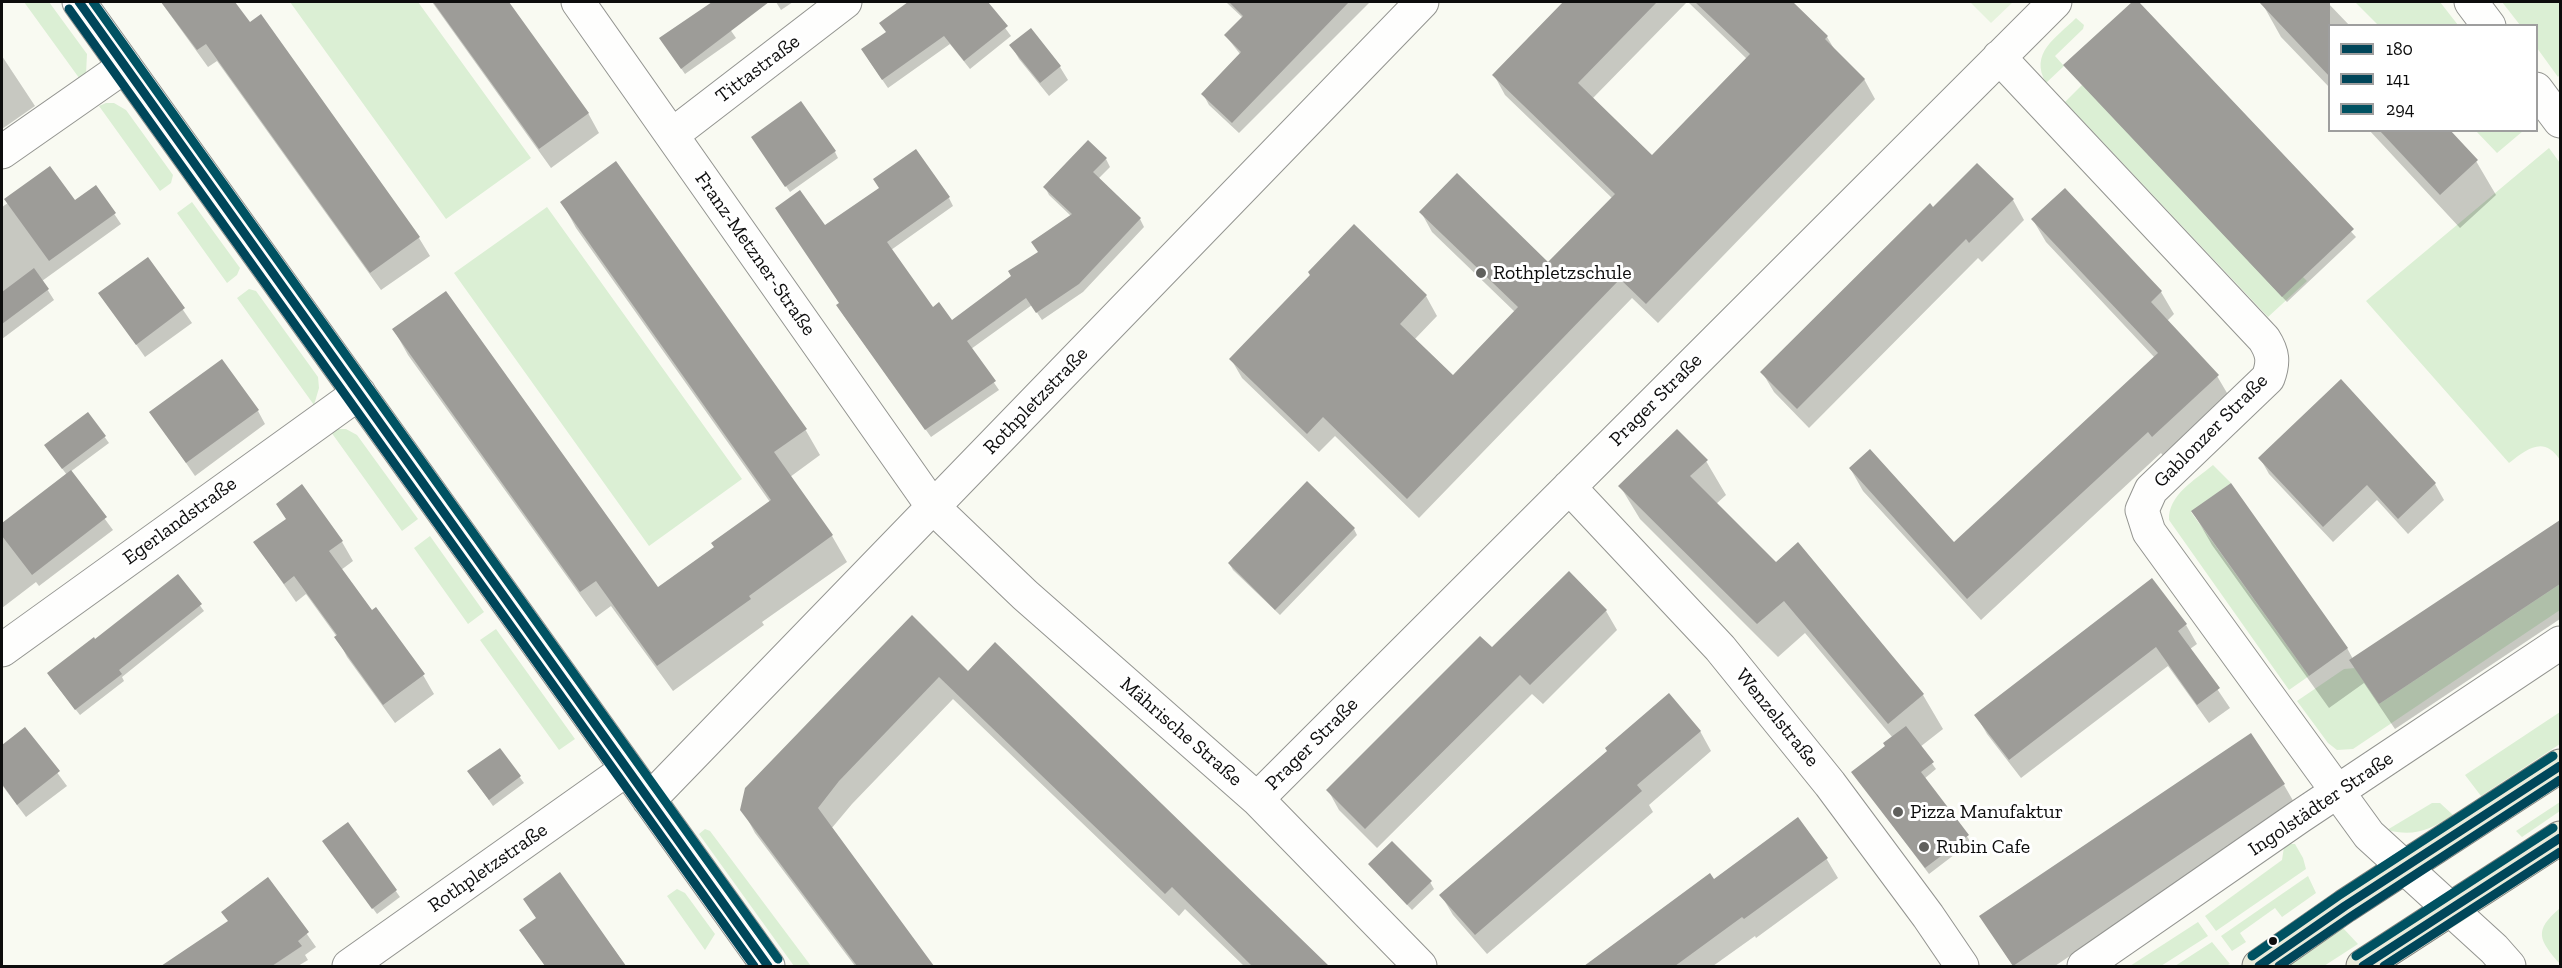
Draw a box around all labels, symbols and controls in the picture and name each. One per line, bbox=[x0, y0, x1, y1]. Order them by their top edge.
legend bbox=[2328, 24, 2538, 132]
street label: Tittastraße bbox=[711, 30, 805, 108]
text: 180 bbox=[2386, 38, 2413, 60]
text: 141 bbox=[2386, 68, 2410, 90]
text: 294 bbox=[2386, 98, 2415, 120]
street label: Franz-Metzner-Straße bbox=[689, 168, 821, 340]
place label: Rothpletzschule bbox=[1493, 261, 1632, 285]
marker: Rothpletzschule bbox=[1474, 266, 1488, 280]
street label: Rothpletzstraße bbox=[979, 342, 1093, 460]
street label: Prager Straße bbox=[1605, 349, 1707, 451]
street label: Gablonzer Straße bbox=[2149, 369, 2273, 493]
street label: Egerlandstraße bbox=[119, 472, 241, 570]
street label: Wenzelstraße bbox=[1730, 664, 1824, 772]
street label: Mährische Straße bbox=[1115, 672, 1247, 792]
street label: Prager Straße bbox=[1261, 693, 1363, 795]
street label: Ingolstädter Straße bbox=[2244, 747, 2398, 861]
place label: Pizza Manufaktur bbox=[1910, 800, 2063, 824]
marker: Pizza Manufaktur bbox=[1891, 805, 1905, 819]
street label: Rothpletzstraße bbox=[424, 818, 552, 918]
place label: Rubin Cafe bbox=[1936, 835, 2030, 859]
marker: Rubin Cafe bbox=[1917, 840, 1931, 854]
unlabelled marker bbox=[2267, 935, 2279, 947]

